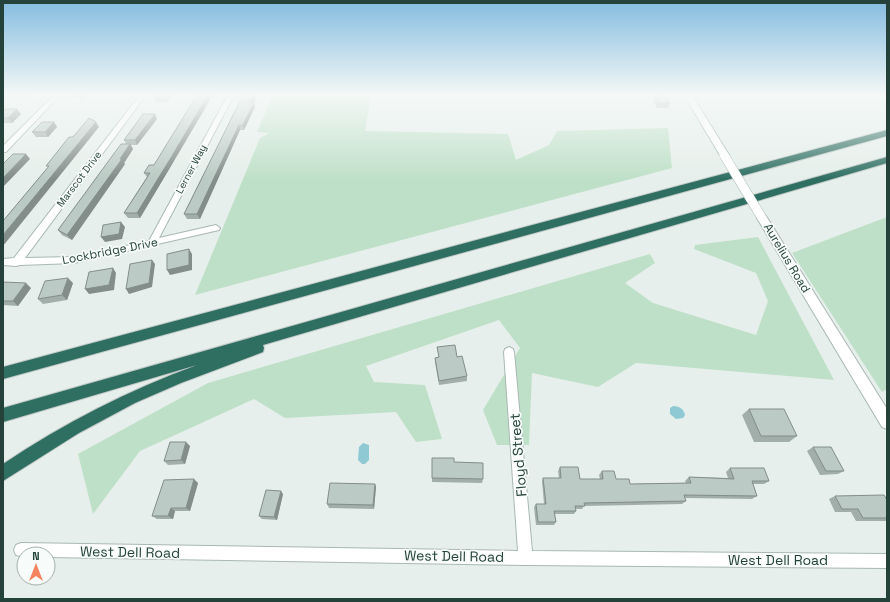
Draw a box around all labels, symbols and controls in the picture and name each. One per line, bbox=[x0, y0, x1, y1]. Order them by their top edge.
street label: Lerner Way bbox=[173, 142, 209, 196]
street label: Marscot Drive bbox=[54, 148, 104, 209]
street label: Aurelius Road bbox=[760, 220, 814, 296]
street label: Lockbridge Drive bbox=[61, 234, 159, 268]
street label: Floyd Street bbox=[505, 413, 531, 497]
street label: West Dell Road bbox=[80, 542, 180, 562]
north arrow bbox=[16, 546, 56, 586]
street label: West Dell Road bbox=[404, 546, 504, 566]
text: N bbox=[32, 549, 40, 563]
street label: West Dell Road bbox=[728, 551, 828, 569]

